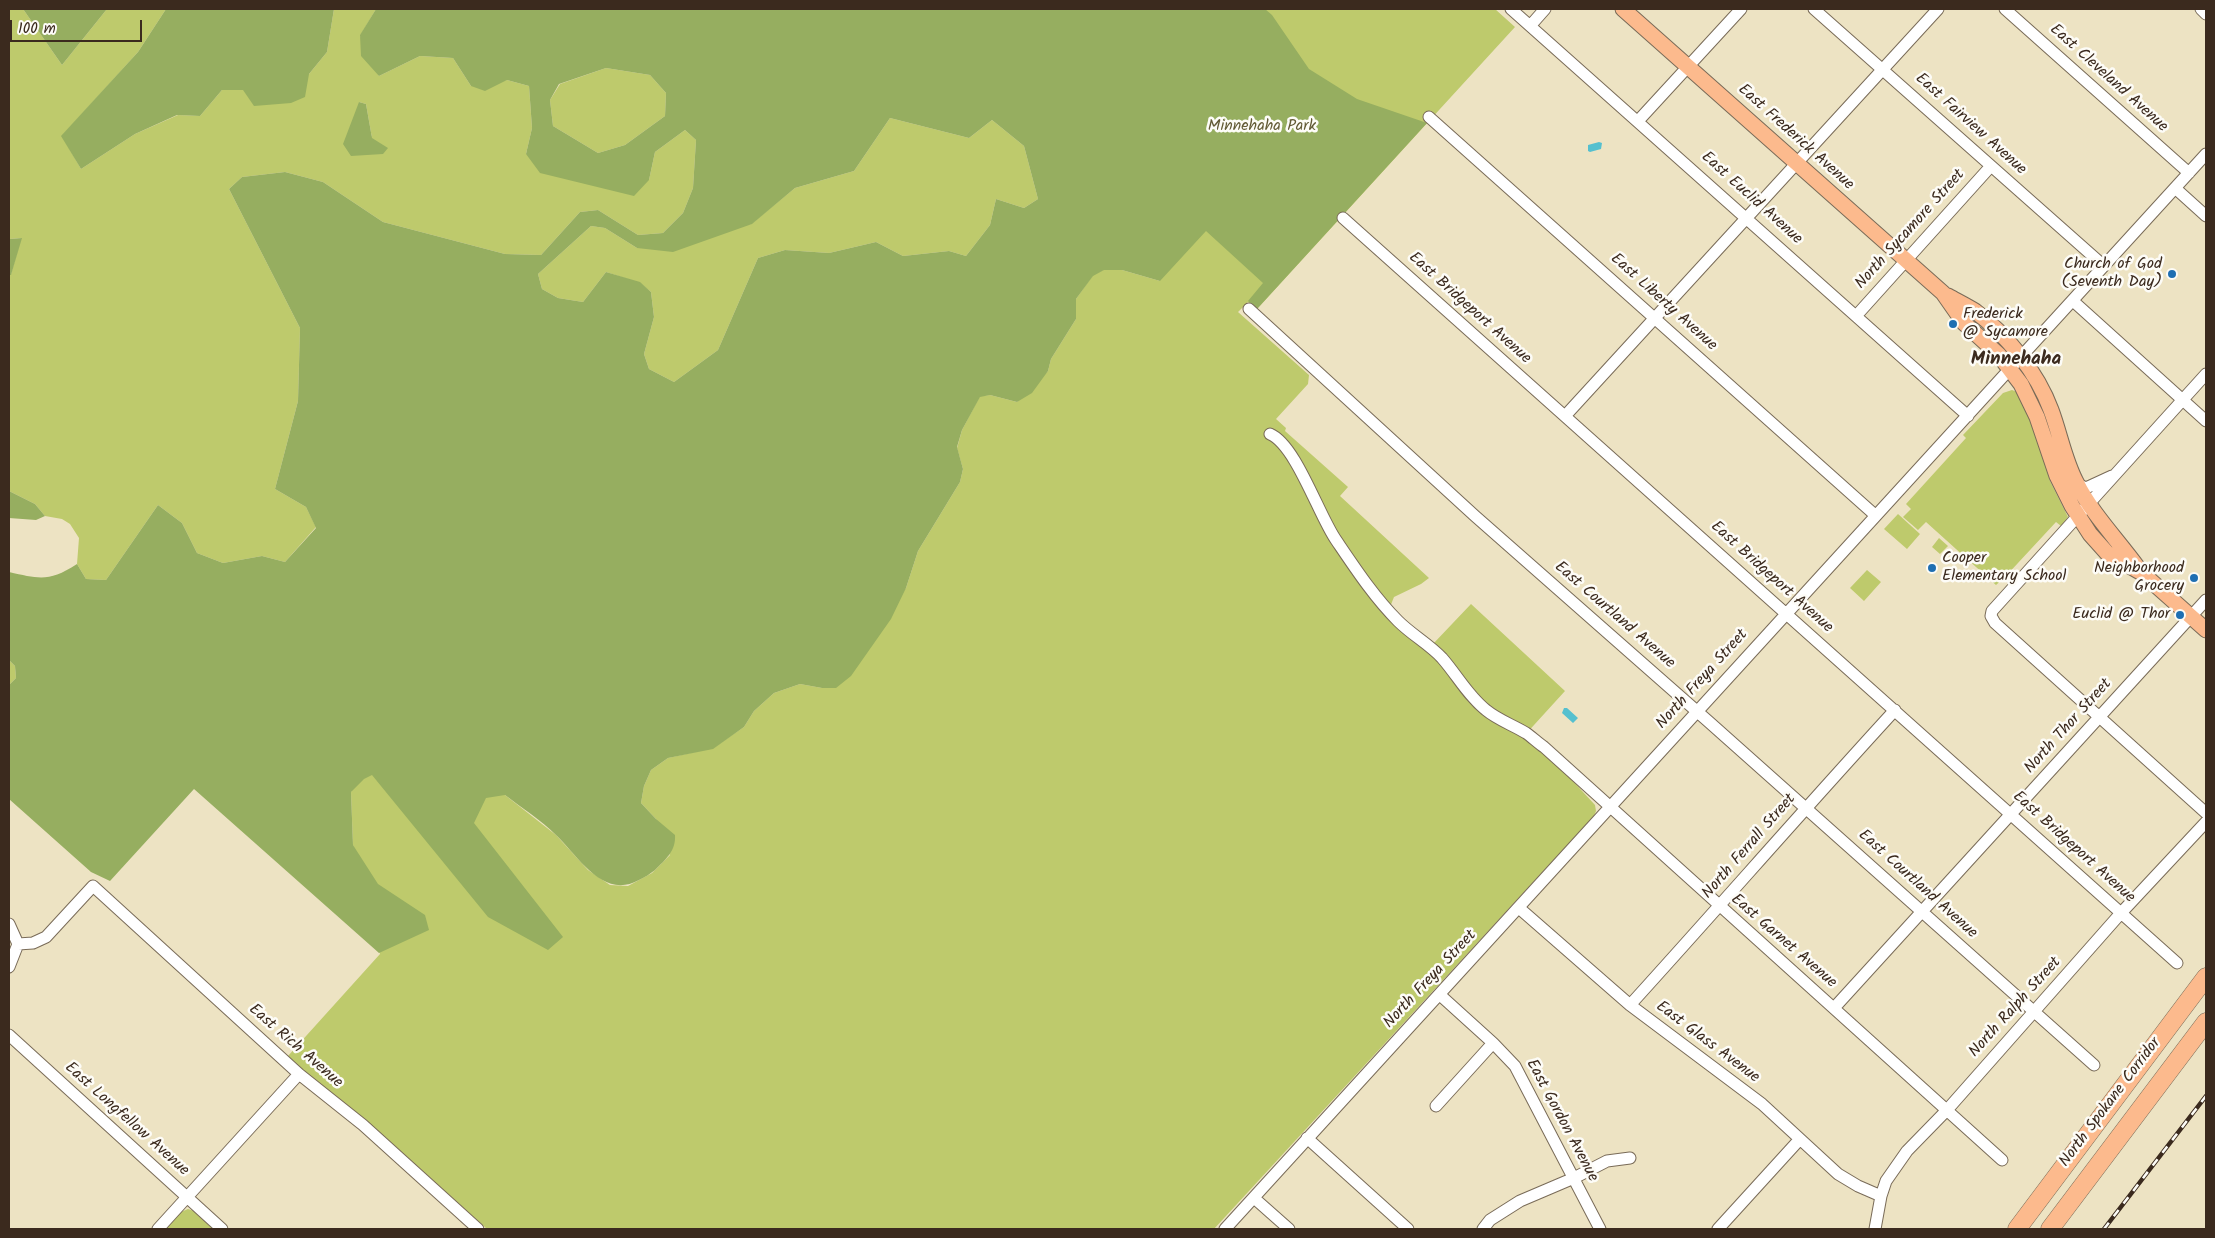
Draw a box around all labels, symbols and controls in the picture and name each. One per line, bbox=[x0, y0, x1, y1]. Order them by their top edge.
scale bar bbox=[12, 10, 145, 42]
text: 100 m bbox=[18, 17, 56, 41]
street label: East Cleveland Avenue bbox=[2045, 21, 2171, 137]
street label: East Fairview Avenue bbox=[1910, 70, 2030, 180]
street label: East Frederick Avenue bbox=[1733, 81, 1857, 195]
park label: Minnehaha Park bbox=[1208, 117, 1316, 137]
street label: East Euclid Avenue bbox=[1696, 148, 1806, 250]
street label: North Sycamore Street bbox=[1852, 166, 1970, 294]
street label: East Bridgeport Avenue bbox=[1404, 249, 1534, 369]
street label: East Liberty Avenue bbox=[1606, 250, 1720, 356]
place label: Church of God (Seventh Day) bbox=[2061, 255, 2162, 293]
marker: Church of God (Seventh Day) bbox=[2166, 268, 2178, 280]
place label: Frederick @ Sycamore bbox=[1963, 305, 2048, 343]
marker: Frederick @ Sycamore bbox=[1947, 318, 1959, 330]
district label: Minnehaha bbox=[1971, 350, 2061, 372]
street label: East Bridgeport Avenue bbox=[1706, 518, 1836, 638]
place label: Cooper Elementary School bbox=[1942, 549, 2066, 587]
street label: East Courtland Avenue bbox=[1550, 558, 1678, 674]
place label: Neighborhood Grocery bbox=[2094, 559, 2184, 597]
marker: Cooper Elementary School bbox=[1926, 562, 1938, 574]
marker: Neighborhood Grocery bbox=[2188, 572, 2200, 584]
place label: Euclid @ Thor bbox=[2072, 605, 2170, 625]
marker: Euclid @ Thor bbox=[2174, 609, 2186, 621]
street label: North Freya Street bbox=[1653, 626, 1753, 734]
street label: North Thor Street bbox=[2021, 676, 2117, 778]
street label: East Bridgeport Avenue bbox=[2008, 788, 2138, 908]
street label: North Ferrall Street bbox=[1699, 790, 1801, 904]
street label: East Courtland Avenue bbox=[1853, 826, 1981, 944]
street label: East Garnet Avenue bbox=[1726, 891, 1840, 993]
street label: North Freya Street bbox=[1381, 927, 1481, 1033]
street label: North Ralph Street bbox=[1966, 954, 2066, 1062]
street label: East Glass Avenue bbox=[1651, 998, 1763, 1088]
street label: East Rich Avenue bbox=[244, 1001, 346, 1093]
street label: North Spokane Corridor bbox=[2056, 1035, 2166, 1171]
street label: East Gordon Avenue bbox=[1521, 1057, 1601, 1185]
street label: East Longfellow Avenue bbox=[60, 1059, 192, 1181]

